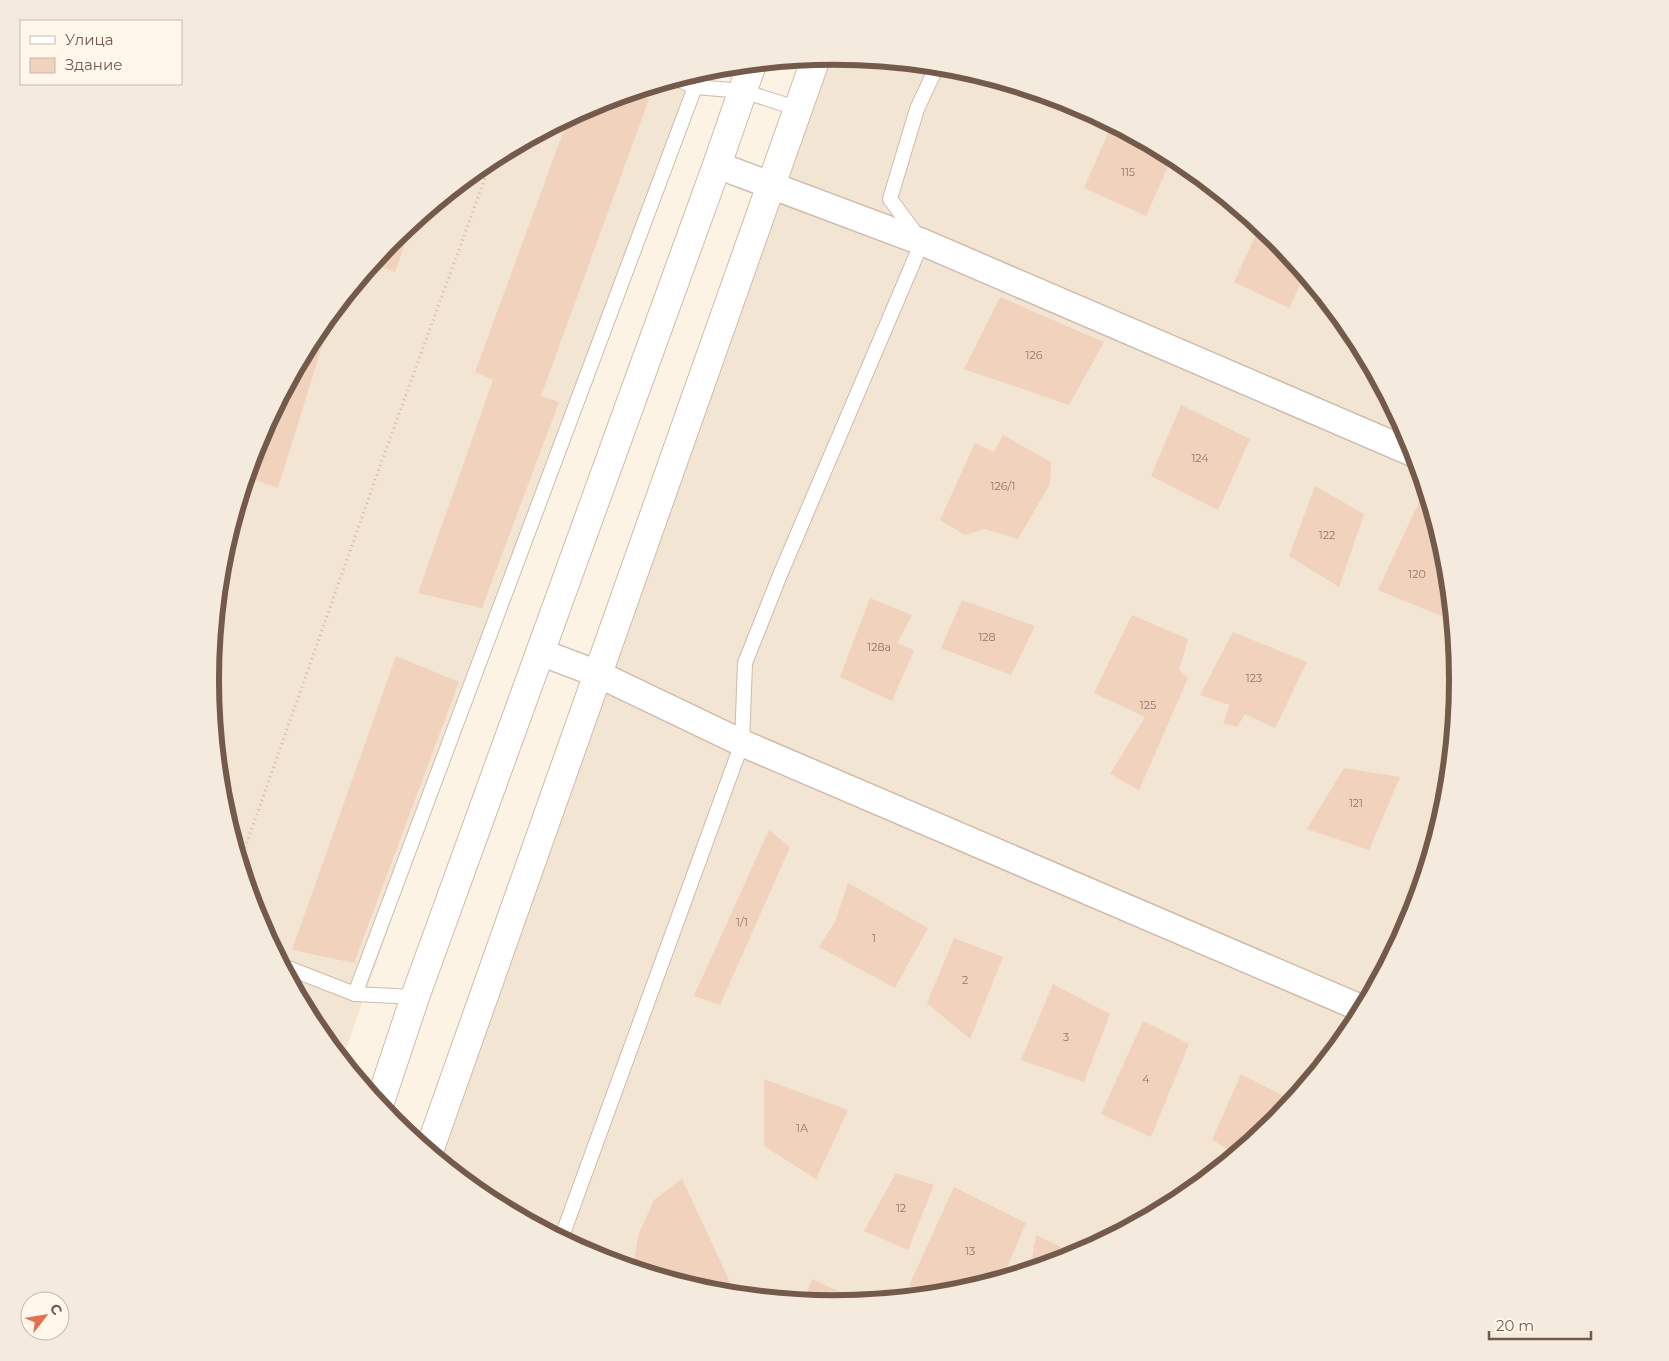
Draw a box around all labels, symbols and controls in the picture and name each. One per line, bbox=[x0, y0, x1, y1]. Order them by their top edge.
legend bbox=[20, 20, 182, 85]
text: Улица bbox=[65, 30, 113, 49]
text: Здание bbox=[65, 55, 123, 74]
house number: 115 bbox=[1121, 165, 1135, 179]
house number: 126 bbox=[1026, 348, 1043, 362]
house number: 124 bbox=[1191, 451, 1209, 465]
house number: 126/1 bbox=[991, 479, 1016, 493]
house number: 122 bbox=[1319, 528, 1335, 542]
house number: 120 bbox=[1408, 567, 1426, 581]
house number: 128 bbox=[978, 630, 996, 644]
house number: 128а bbox=[867, 640, 891, 654]
house number: 123 bbox=[1246, 671, 1262, 685]
house number: 125 bbox=[1140, 698, 1156, 712]
house number: 121 bbox=[1349, 796, 1363, 810]
house number: 1/1 bbox=[736, 915, 748, 929]
house number: 1 bbox=[872, 931, 876, 945]
house number: 2 bbox=[962, 973, 968, 987]
house number: 3 bbox=[1063, 1030, 1069, 1044]
house number: 4 bbox=[1142, 1072, 1150, 1086]
house number: 1А bbox=[796, 1121, 809, 1135]
house number: 12 bbox=[896, 1201, 906, 1215]
house number: 13 bbox=[965, 1244, 975, 1258]
north arrow bbox=[20, 1291, 70, 1341]
text: С bbox=[46, 1300, 66, 1318]
scale bar bbox=[1489, 1308, 1592, 1340]
text: 20 m bbox=[1496, 1316, 1534, 1335]

